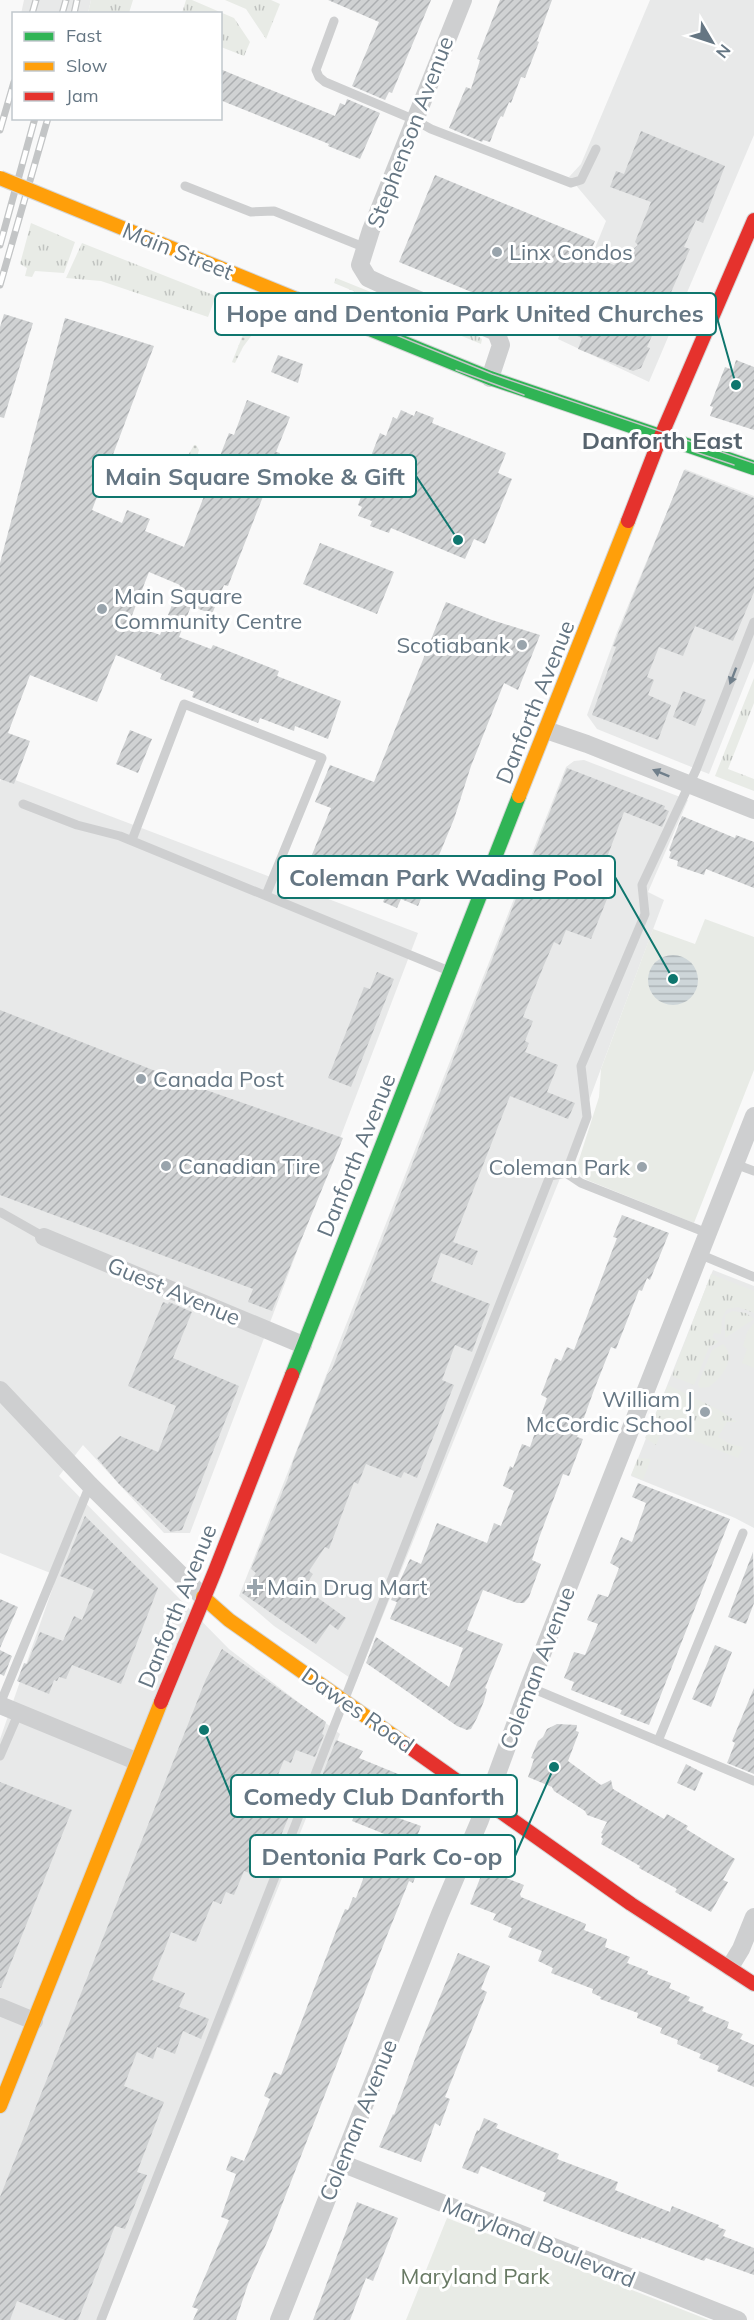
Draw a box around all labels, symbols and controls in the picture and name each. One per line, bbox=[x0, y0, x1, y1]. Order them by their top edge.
legend bbox=[12, 12, 222, 120]
north arrow bbox=[682, 12, 742, 72]
text: Fast bbox=[66, 24, 102, 47]
street label: Stephenson Avenue bbox=[361, 32, 459, 232]
text: N bbox=[712, 40, 735, 62]
text: Slow bbox=[66, 54, 108, 77]
text: Jam bbox=[66, 84, 99, 107]
street label: Main Street bbox=[119, 216, 238, 286]
place label: Linx Condos bbox=[509, 238, 633, 266]
marker: Linx Condos bbox=[490, 245, 504, 259]
callout: Hope and Dentonia Park United Churches bbox=[215, 293, 716, 335]
text: Hope and Dentonia Park United Churches bbox=[226, 298, 704, 328]
district label: Danforth East bbox=[582, 425, 742, 455]
callout: Main Square Smoke & Gift bbox=[93, 455, 416, 497]
text: Main Square Smoke & Gift bbox=[105, 461, 405, 491]
place label: Main Square Community Centre bbox=[114, 582, 302, 635]
marker: Main Square Community Centre bbox=[95, 602, 109, 616]
street label: Danforth Avenue bbox=[489, 616, 581, 788]
place label: Scotiabank bbox=[396, 631, 511, 659]
marker: Scotiabank bbox=[515, 638, 529, 652]
one-way arrow bbox=[728, 668, 738, 686]
one-way arrow bbox=[651, 768, 669, 778]
callout: Coleman Park Wading Pool bbox=[278, 856, 615, 898]
text: Coleman Park Wading Pool bbox=[289, 862, 603, 892]
place label: Canada Post bbox=[153, 1065, 284, 1093]
street label: Danforth Avenue bbox=[310, 1069, 402, 1241]
marker: Canada Post bbox=[134, 1072, 148, 1086]
place label: Canadian Tire bbox=[178, 1152, 321, 1180]
place label: Coleman Park bbox=[488, 1153, 631, 1181]
marker: Canadian Tire bbox=[159, 1159, 173, 1173]
marker: Coleman Park bbox=[635, 1160, 649, 1174]
street label: Guest Avenue bbox=[103, 1250, 245, 1332]
place label: William J McCordic School bbox=[526, 1385, 693, 1438]
marker: William J McCordic School bbox=[698, 1405, 712, 1419]
street label: Danforth Avenue bbox=[131, 1520, 223, 1692]
place label: Main Drug Mart bbox=[267, 1573, 428, 1601]
marker: Main Drug Mart bbox=[248, 1580, 262, 1594]
street label: Coleman Avenue bbox=[493, 1583, 581, 1753]
street label: Dawes Road bbox=[296, 1661, 420, 1759]
callout: Comedy Club Danforth bbox=[231, 1775, 517, 1817]
text: Comedy Club Danforth bbox=[243, 1781, 505, 1811]
callout: Dentonia Park Co-op bbox=[250, 1835, 515, 1877]
text: Dentonia Park Co-op bbox=[262, 1841, 502, 1871]
street label: Coleman Avenue bbox=[313, 2035, 403, 2205]
street label: Maryland Boulevard bbox=[438, 2190, 640, 2294]
park label: Maryland Park bbox=[401, 2262, 550, 2290]

